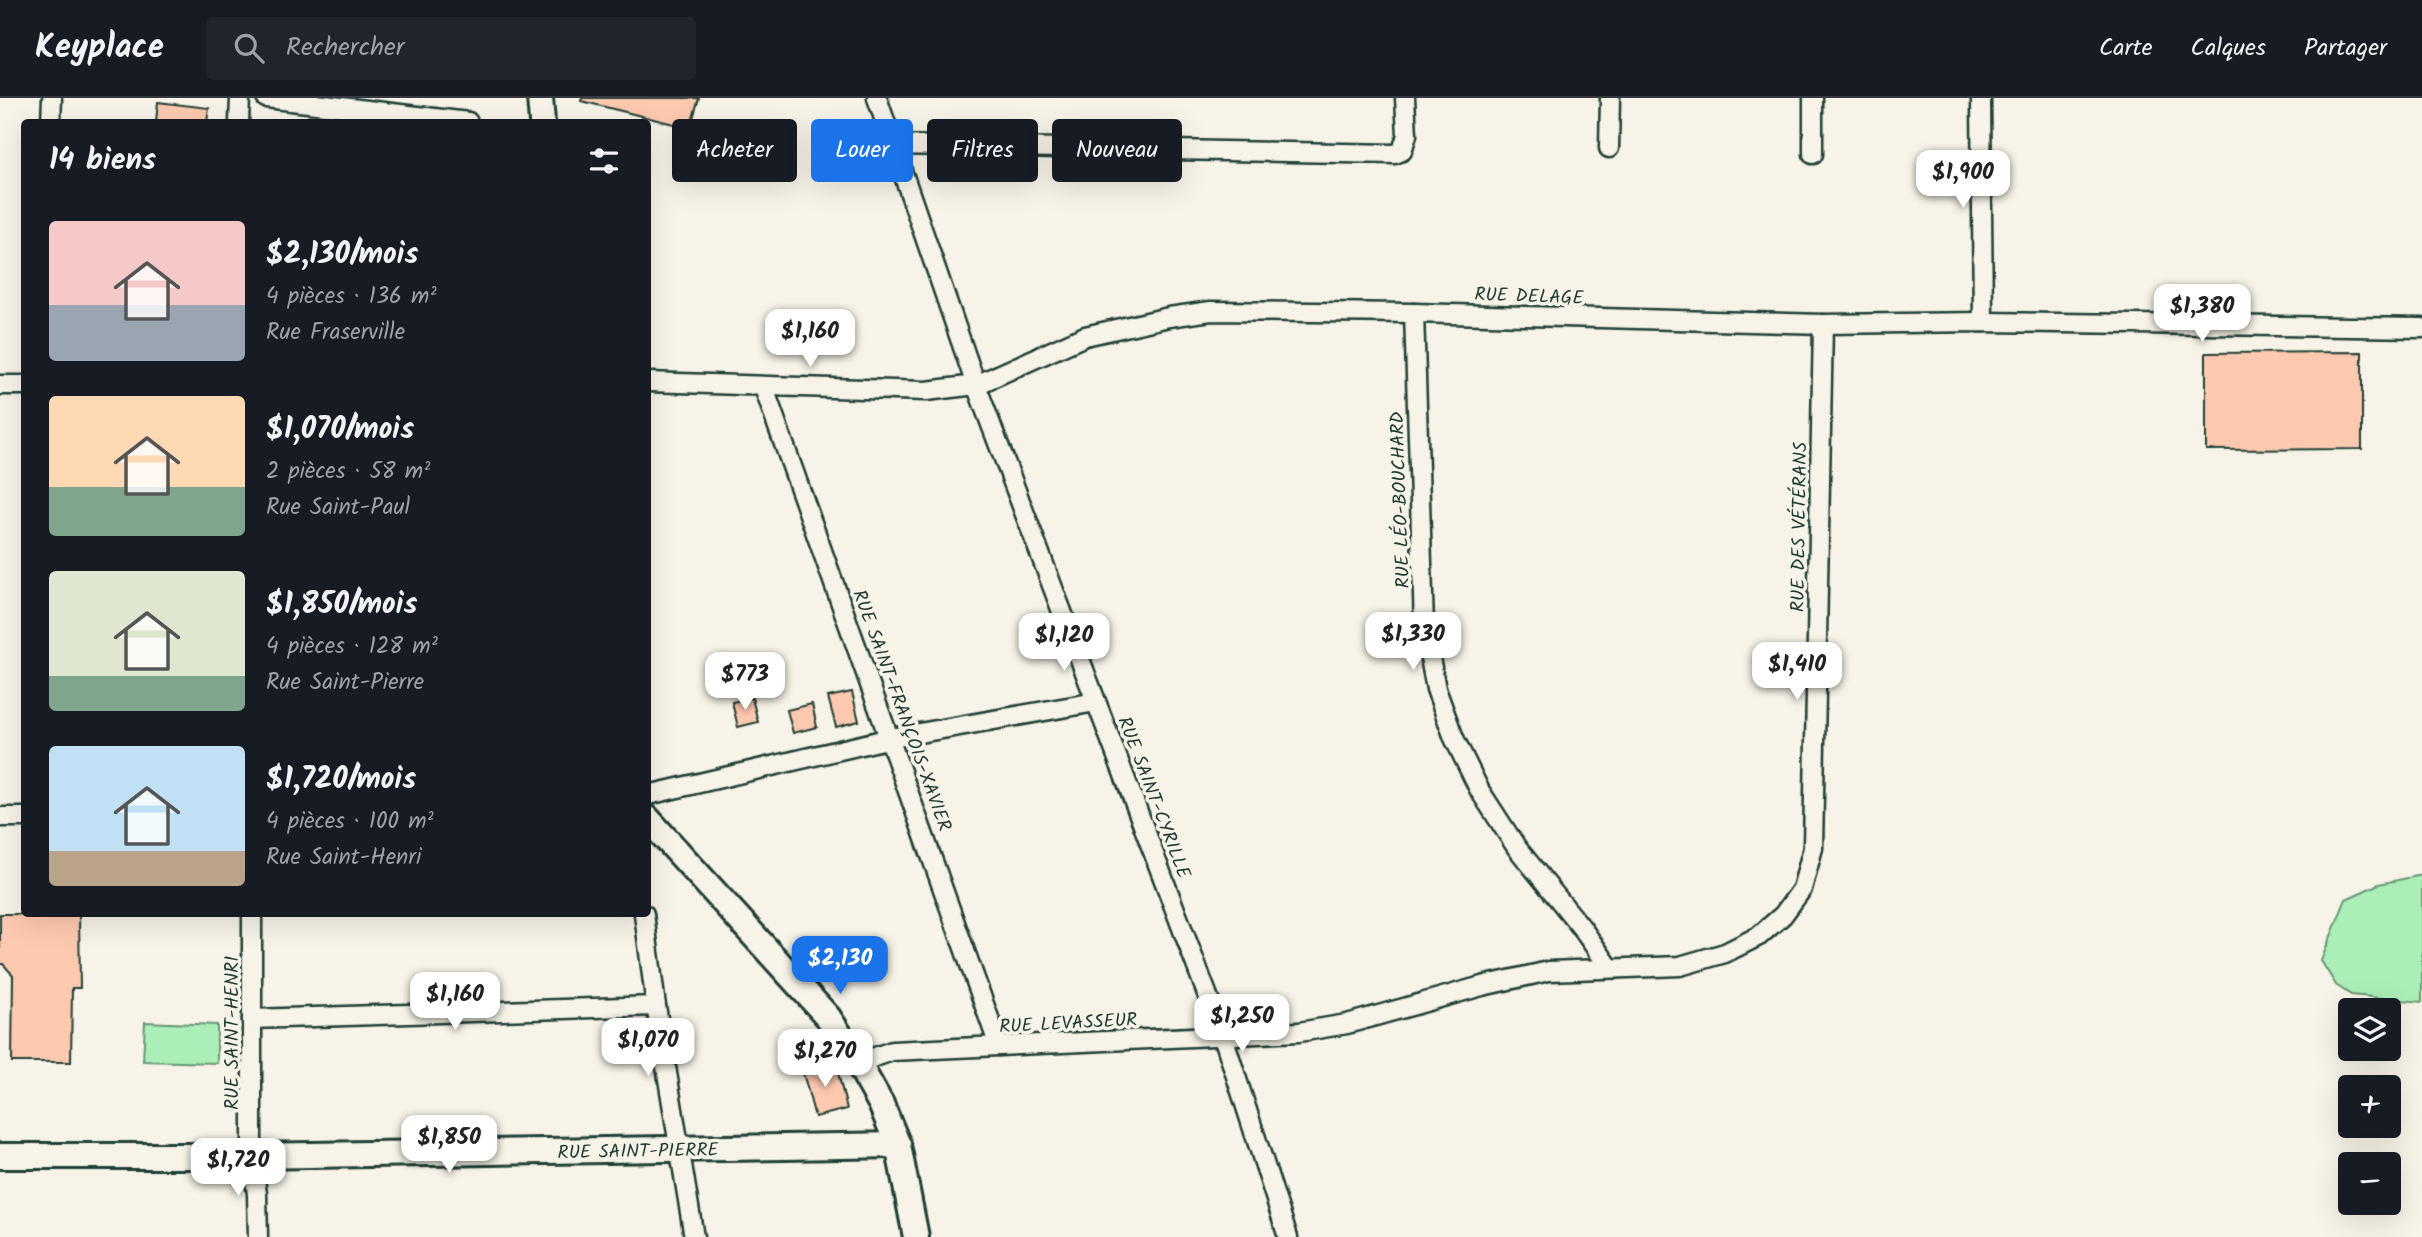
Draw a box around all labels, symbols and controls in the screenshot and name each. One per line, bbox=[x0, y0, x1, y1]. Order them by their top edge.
search box bbox=[206, 17, 696, 80]
text: Keyplace bbox=[35, 22, 164, 75]
text: Rechercher bbox=[286, 27, 404, 69]
icon: search bbox=[230, 29, 268, 67]
text: Carte bbox=[2099, 29, 2153, 68]
text: Calques bbox=[2191, 29, 2266, 68]
text: Partager bbox=[2304, 29, 2387, 68]
chip: Acheter bbox=[672, 119, 797, 182]
chip: Louer bbox=[811, 119, 913, 182]
chip: Filtres bbox=[927, 119, 1038, 182]
chip: Nouveau bbox=[1052, 119, 1182, 182]
text: 14 biens bbox=[49, 137, 156, 185]
icon: filters bbox=[585, 142, 623, 180]
pin: $1,900 bbox=[1906, 150, 2020, 210]
text: $1,900 bbox=[1932, 155, 1994, 191]
text: $2,130/mois bbox=[266, 231, 419, 279]
icon: home bbox=[105, 249, 189, 333]
text: 4 pièces · 136 m² bbox=[266, 279, 436, 315]
street label: RUE DELAGE bbox=[1474, 280, 1585, 314]
pin: $1,380 bbox=[2145, 285, 2259, 344]
text: $1,380 bbox=[2170, 289, 2234, 325]
pin: $1,160 bbox=[753, 310, 867, 369]
text: $1,160 bbox=[781, 314, 839, 350]
text: Rue Fraserville bbox=[266, 315, 405, 351]
text: $1,070/mois bbox=[266, 406, 414, 454]
street label: RUE LÉO-BOUCHARD bbox=[1383, 411, 1419, 589]
icon: home bbox=[105, 424, 189, 508]
street label: RUE DES VÉTÉRANS bbox=[1784, 442, 1816, 612]
text: 2 pièces · 58 m² bbox=[266, 454, 430, 490]
text: Rue Saint-Paul bbox=[266, 490, 410, 526]
text: $1,850/mois bbox=[266, 581, 417, 629]
street label: RUE SAINT-FRANÇOIS-XAVIER bbox=[843, 586, 959, 836]
icon: home bbox=[105, 599, 189, 683]
pin: $1,330 bbox=[1356, 612, 1470, 672]
pin: $1,120 bbox=[1007, 614, 1121, 673]
text: $1,330 bbox=[1381, 617, 1445, 653]
text: $1,120 bbox=[1035, 618, 1093, 654]
text: 4 pièces · 128 m² bbox=[266, 629, 438, 665]
pin: $1,410 bbox=[1740, 642, 1854, 702]
text: $1,410 bbox=[1768, 647, 1826, 683]
pin: $773 bbox=[704, 652, 786, 712]
text: $773 bbox=[721, 657, 769, 693]
text: Rue Saint-Pierre bbox=[266, 665, 424, 701]
street label: RUE SAINT-CYRILLE bbox=[1108, 712, 1198, 884]
text: $1,720/mois bbox=[266, 756, 416, 804]
icon: home bbox=[105, 774, 189, 858]
text: 4 pièces · 100 m² bbox=[266, 804, 434, 840]
text: Rue Saint-Henri bbox=[266, 840, 421, 876]
pin: $2,130 bbox=[783, 936, 897, 996]
text: $2,130 bbox=[808, 941, 872, 977]
street label: RUE SAINT-HENRI bbox=[218, 956, 248, 1110]
pin: $1,160 bbox=[398, 972, 512, 1032]
text: $1,160 bbox=[426, 977, 484, 1013]
pin: $1,250 bbox=[1185, 995, 1299, 1054]
map controls bbox=[2338, 998, 2401, 1215]
button: layers bbox=[2338, 998, 2401, 1061]
text: $1,250 bbox=[1210, 999, 1274, 1035]
street label: RUE LEVASSEUR bbox=[998, 1005, 1138, 1043]
pin: $1,070 bbox=[591, 1018, 705, 1078]
text: $1,070 bbox=[617, 1023, 679, 1059]
pin: $1,270 bbox=[768, 1030, 882, 1089]
text: $1,270 bbox=[794, 1034, 856, 1070]
button: + bbox=[2338, 1075, 2401, 1138]
pin: $1,850 bbox=[392, 1116, 506, 1175]
text: $1,850 bbox=[417, 1120, 481, 1156]
street label: RUE SAINT-PIERRE bbox=[557, 1136, 720, 1168]
pin: $1,720 bbox=[181, 1138, 295, 1198]
text: $1,720 bbox=[207, 1143, 269, 1179]
button: − bbox=[2338, 1152, 2401, 1215]

